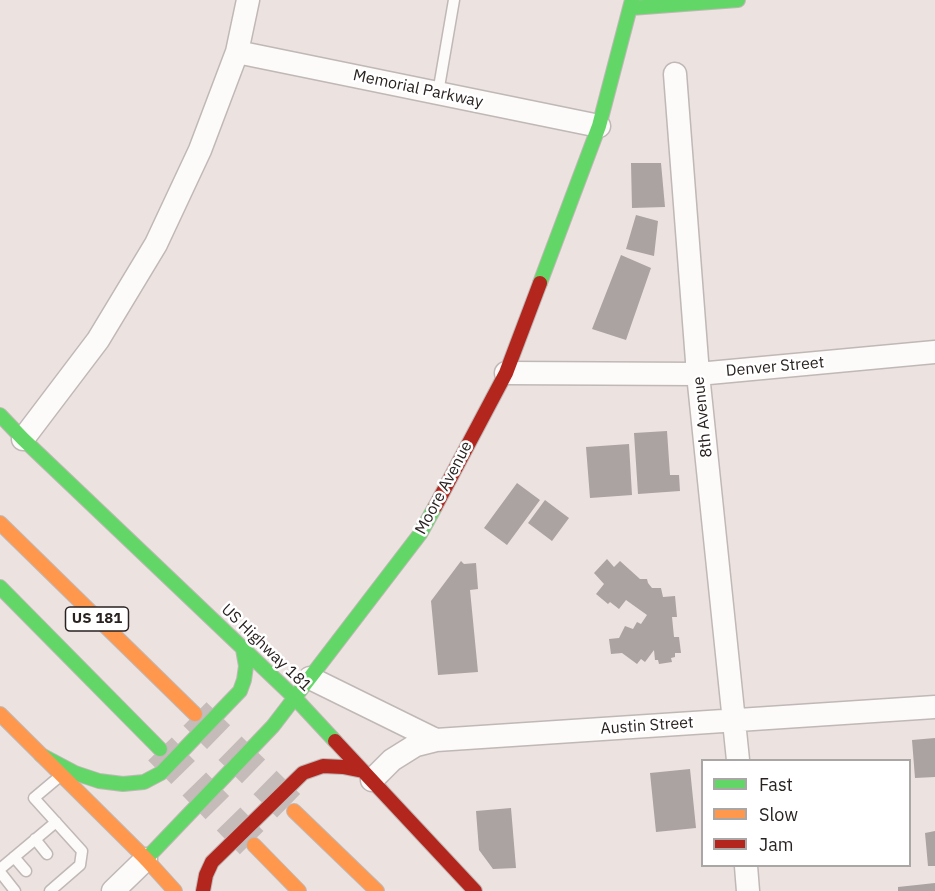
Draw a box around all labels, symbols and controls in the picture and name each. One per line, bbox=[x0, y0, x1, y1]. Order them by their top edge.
street label: Memorial Parkway bbox=[351, 66, 485, 112]
street label: Denver Street bbox=[725, 353, 825, 381]
street label: 8th Avenue bbox=[689, 375, 717, 459]
street label: Moore Avenue bbox=[411, 438, 477, 538]
street label: US Highway 181 bbox=[217, 600, 315, 696]
road number: US 181 bbox=[66, 607, 128, 631]
street label: Austin Street bbox=[600, 713, 694, 739]
legend bbox=[701, 759, 911, 867]
text: Fast bbox=[759, 773, 793, 796]
text: Slow bbox=[759, 803, 798, 826]
text: Jam bbox=[759, 833, 794, 856]

